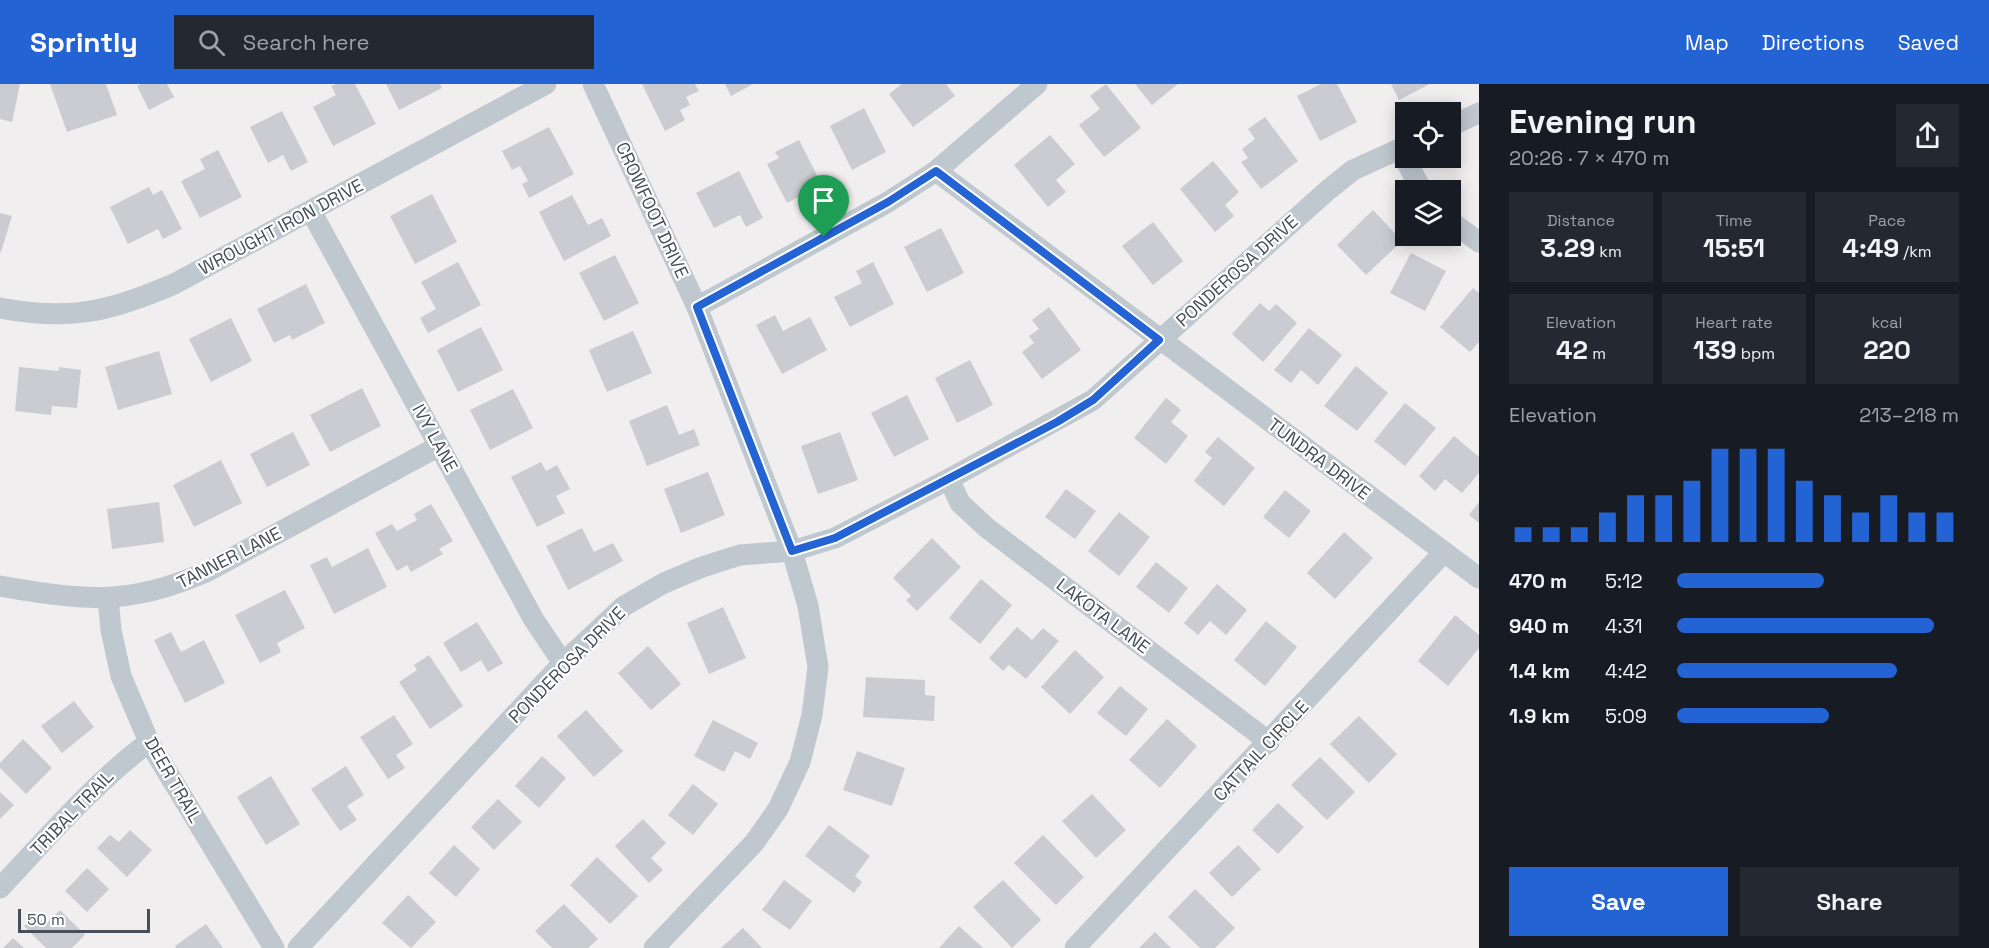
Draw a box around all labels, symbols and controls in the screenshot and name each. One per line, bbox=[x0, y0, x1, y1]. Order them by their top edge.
search box bbox=[174, 15, 594, 69]
text: Sprintly bbox=[30, 24, 138, 60]
icon: search bbox=[195, 26, 228, 59]
text: Search here bbox=[243, 28, 370, 56]
text: Map bbox=[1685, 29, 1729, 56]
text: Directions bbox=[1762, 29, 1865, 56]
text: Saved bbox=[1898, 29, 1959, 56]
text: Evening run bbox=[1509, 101, 1697, 143]
map controls bbox=[1395, 102, 1461, 246]
button: locate bbox=[1395, 102, 1461, 168]
button: share bbox=[1896, 104, 1959, 167]
street label: CROWFOOT DRIVE bbox=[611, 138, 694, 281]
text: 20:26 · 7 × 470 m bbox=[1509, 145, 1669, 171]
street label: WROUGHT IRON DRIVE bbox=[195, 173, 367, 280]
pin bbox=[798, 175, 849, 237]
button: layers bbox=[1395, 180, 1461, 246]
icon: arrive bbox=[807, 184, 840, 217]
street label: PONDEROSA DRIVE bbox=[1171, 210, 1302, 331]
text: Distance bbox=[1547, 210, 1615, 231]
text: Time bbox=[1716, 210, 1752, 231]
text: Pace bbox=[1868, 210, 1906, 231]
text: 3.29 bbox=[1540, 231, 1595, 265]
text: 15:51 bbox=[1703, 231, 1765, 265]
text: 4:49 bbox=[1842, 231, 1899, 265]
text: km bbox=[1595, 241, 1622, 262]
text: /km bbox=[1899, 241, 1932, 262]
text: Elevation bbox=[1546, 312, 1616, 333]
text: Heart rate bbox=[1695, 312, 1773, 333]
text: kcal bbox=[1872, 312, 1902, 333]
text: 42 bbox=[1556, 333, 1588, 367]
text: 139 bbox=[1693, 333, 1737, 367]
text: 220 bbox=[1863, 333, 1911, 367]
text: m bbox=[1588, 343, 1606, 364]
text: bpm bbox=[1737, 343, 1775, 364]
street label: IVY LANE bbox=[407, 400, 463, 476]
text: Elevation bbox=[1509, 402, 1597, 428]
text: 213–218 m bbox=[1859, 402, 1959, 428]
street label: TUNDRA DRIVE bbox=[1263, 413, 1375, 505]
street label: TANNER LANE bbox=[173, 521, 285, 594]
text: 470 m bbox=[1509, 568, 1567, 594]
text: 5:12 bbox=[1605, 568, 1642, 594]
street label: LAKOTA LANE bbox=[1052, 573, 1155, 658]
street label: PONDEROSA DRIVE bbox=[503, 601, 630, 728]
text: 940 m bbox=[1509, 613, 1569, 639]
text: 4:31 bbox=[1605, 613, 1643, 639]
text: 1.4 km bbox=[1509, 658, 1570, 684]
text: 4:42 bbox=[1605, 658, 1647, 684]
street label: CATTAIL CIRCLE bbox=[1208, 695, 1313, 806]
text: 1.9 km bbox=[1509, 703, 1570, 729]
text: 5:09 bbox=[1605, 703, 1647, 729]
street label: DEER TRAIL bbox=[140, 733, 207, 827]
street label: TRIBAL TRAIL bbox=[25, 765, 118, 860]
button: Save bbox=[1509, 867, 1728, 936]
button: Share bbox=[1740, 867, 1959, 936]
scale bar bbox=[18, 906, 150, 934]
text: 50 m bbox=[27, 909, 65, 930]

